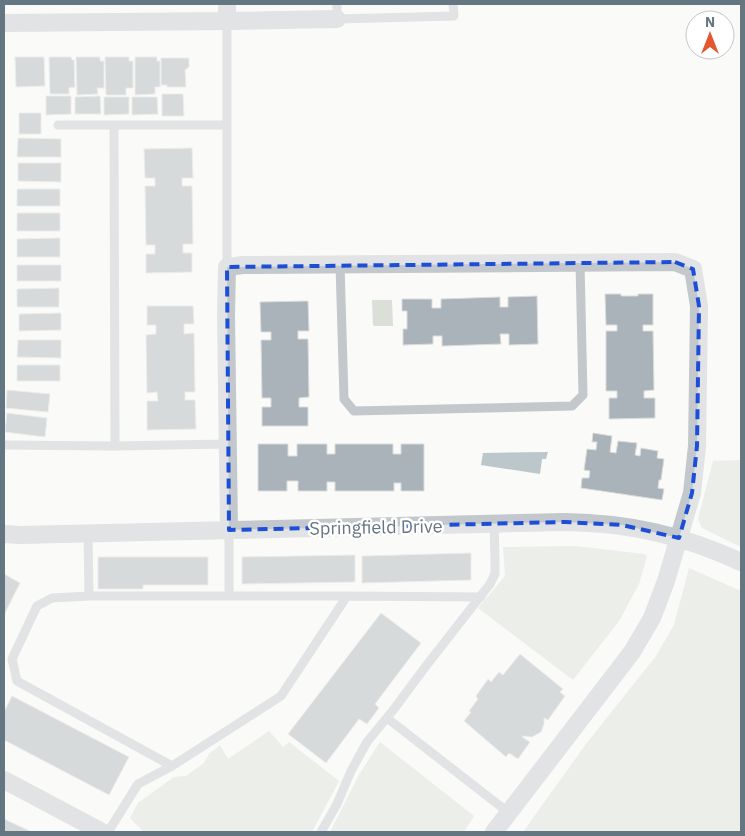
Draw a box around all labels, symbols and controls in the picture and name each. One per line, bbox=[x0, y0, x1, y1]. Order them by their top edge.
north arrow bbox=[685, 10, 735, 60]
text: N bbox=[705, 13, 715, 31]
street label: Springfield Drive bbox=[309, 514, 443, 540]

